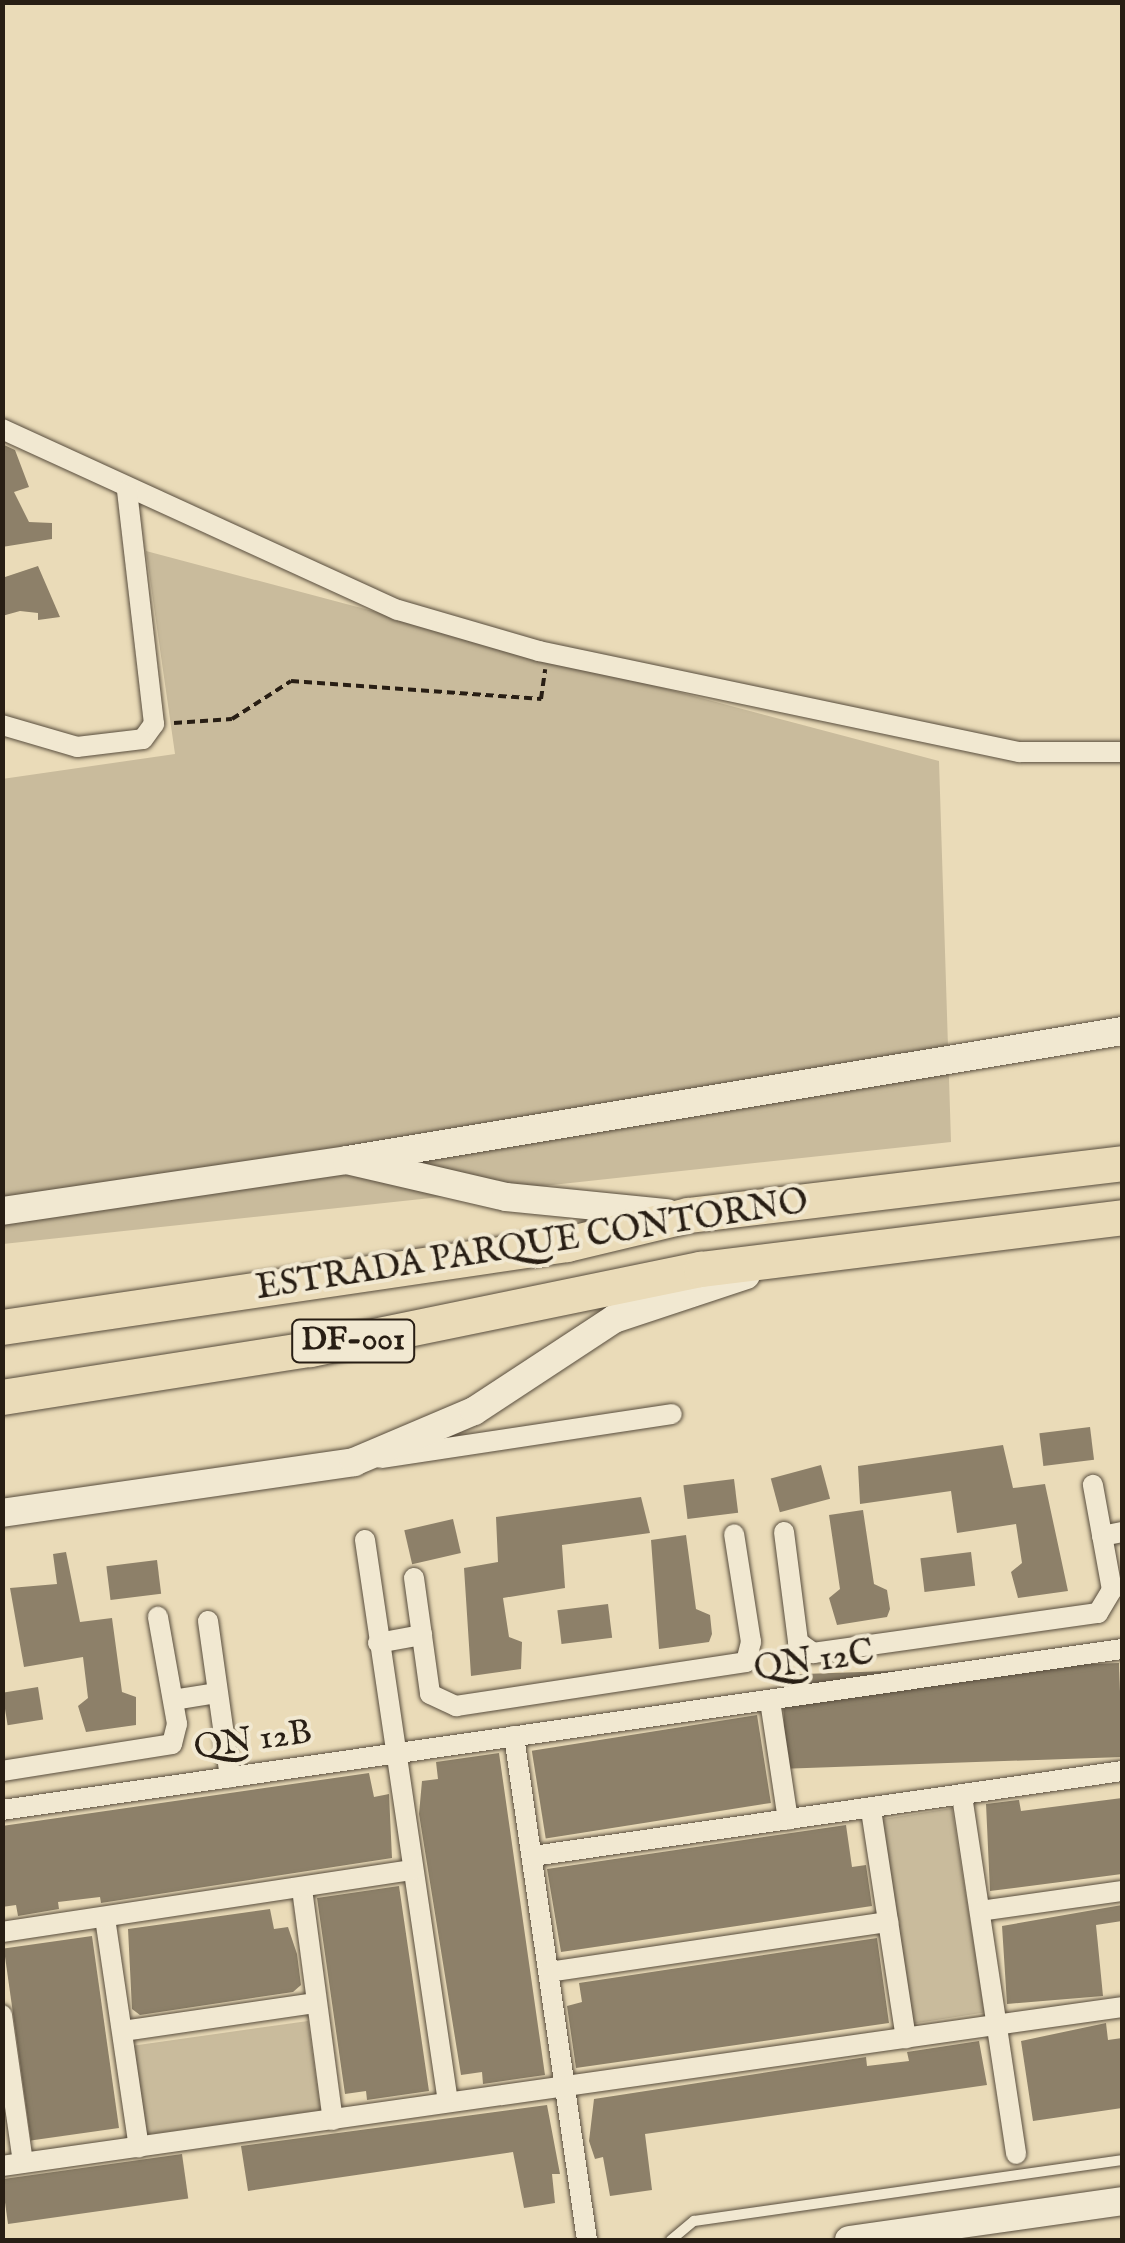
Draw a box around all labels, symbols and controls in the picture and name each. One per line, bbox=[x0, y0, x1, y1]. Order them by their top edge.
street label: ESTRADA PARQUE CONTORNO bbox=[253, 1182, 811, 1310]
road number: DF-001 bbox=[290, 1314, 416, 1368]
street label: QN 12C bbox=[751, 1633, 877, 1691]
street label: QN 12B bbox=[191, 1712, 315, 1770]

